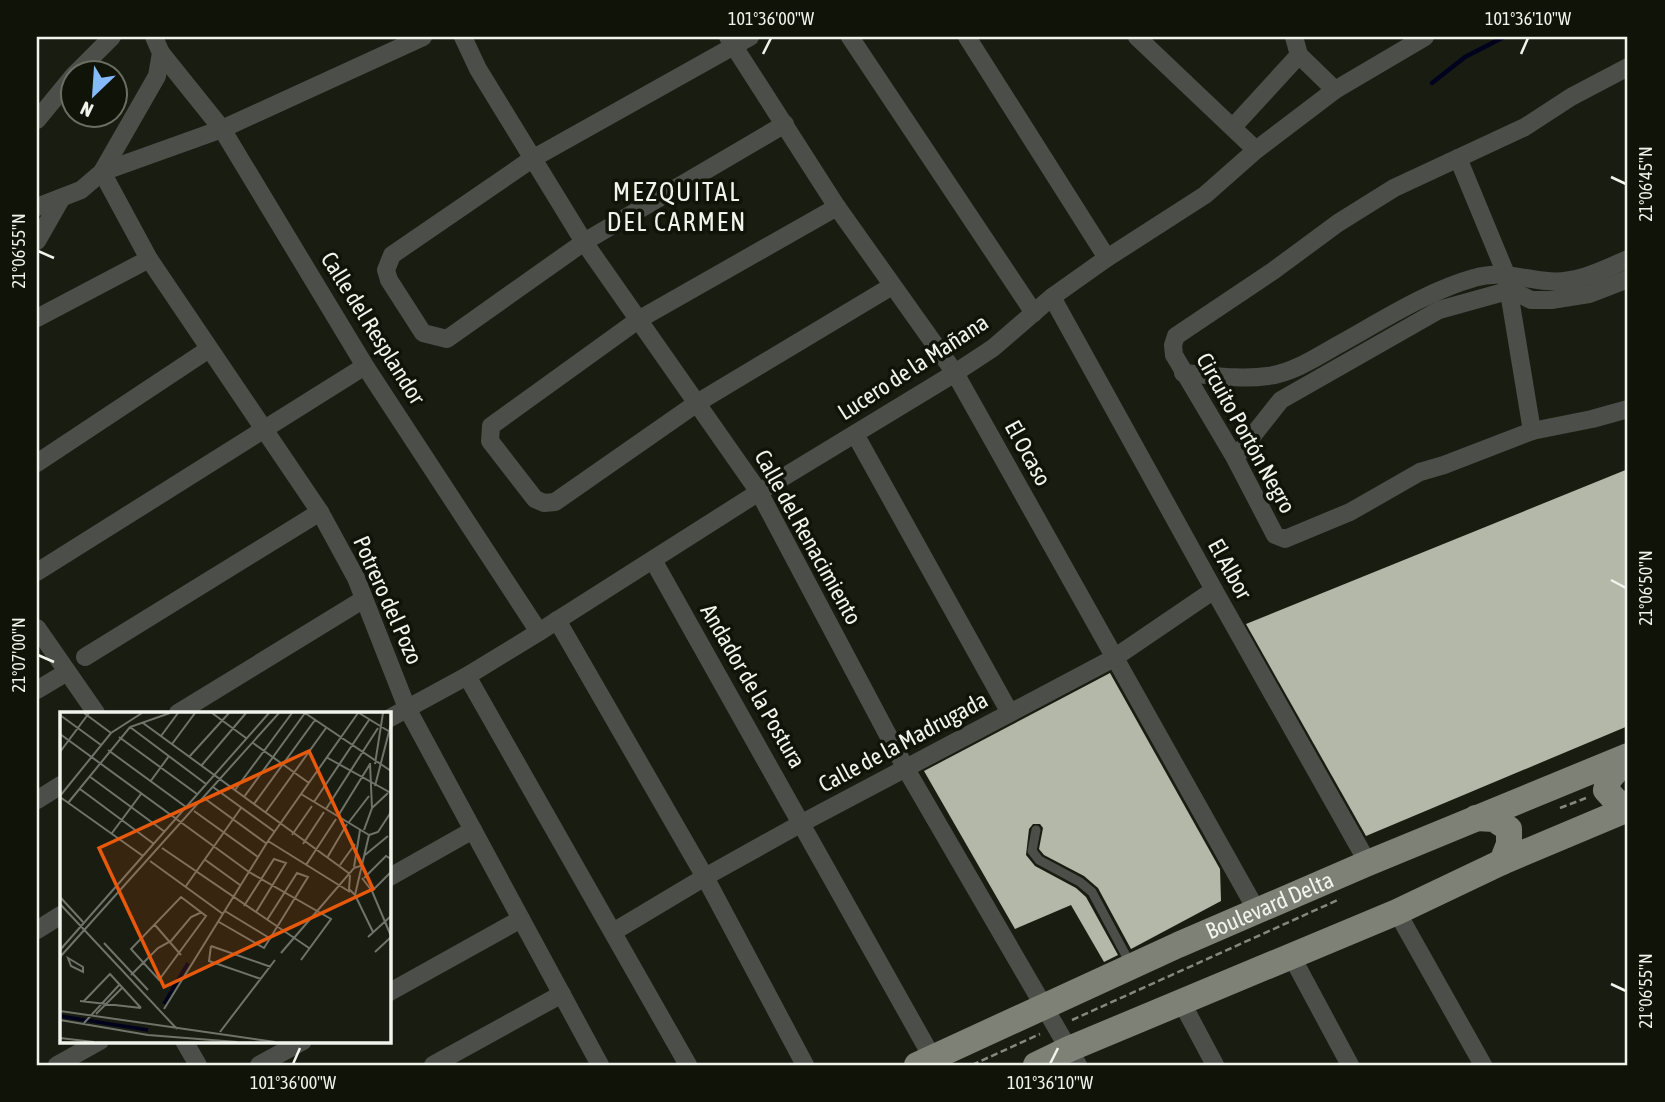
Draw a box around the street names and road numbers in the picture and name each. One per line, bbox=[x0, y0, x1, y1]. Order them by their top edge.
street label: Calle del Resplandor bbox=[316, 247, 431, 410]
street label: Lucero de la Mañana bbox=[833, 309, 993, 425]
street label: Circuito Portón Negro bbox=[1191, 348, 1301, 518]
street label: El Ocaso bbox=[1000, 416, 1056, 490]
street label: Calle del Renacimiento bbox=[749, 445, 867, 629]
street label: Potrero del Pozo bbox=[348, 532, 428, 668]
street label: El Albor bbox=[1203, 534, 1258, 605]
street label: Andador de la Postura bbox=[696, 599, 810, 773]
street label: Calle de la Madrugada bbox=[814, 686, 992, 798]
street label: Boulevard Delta bbox=[1202, 866, 1337, 944]

